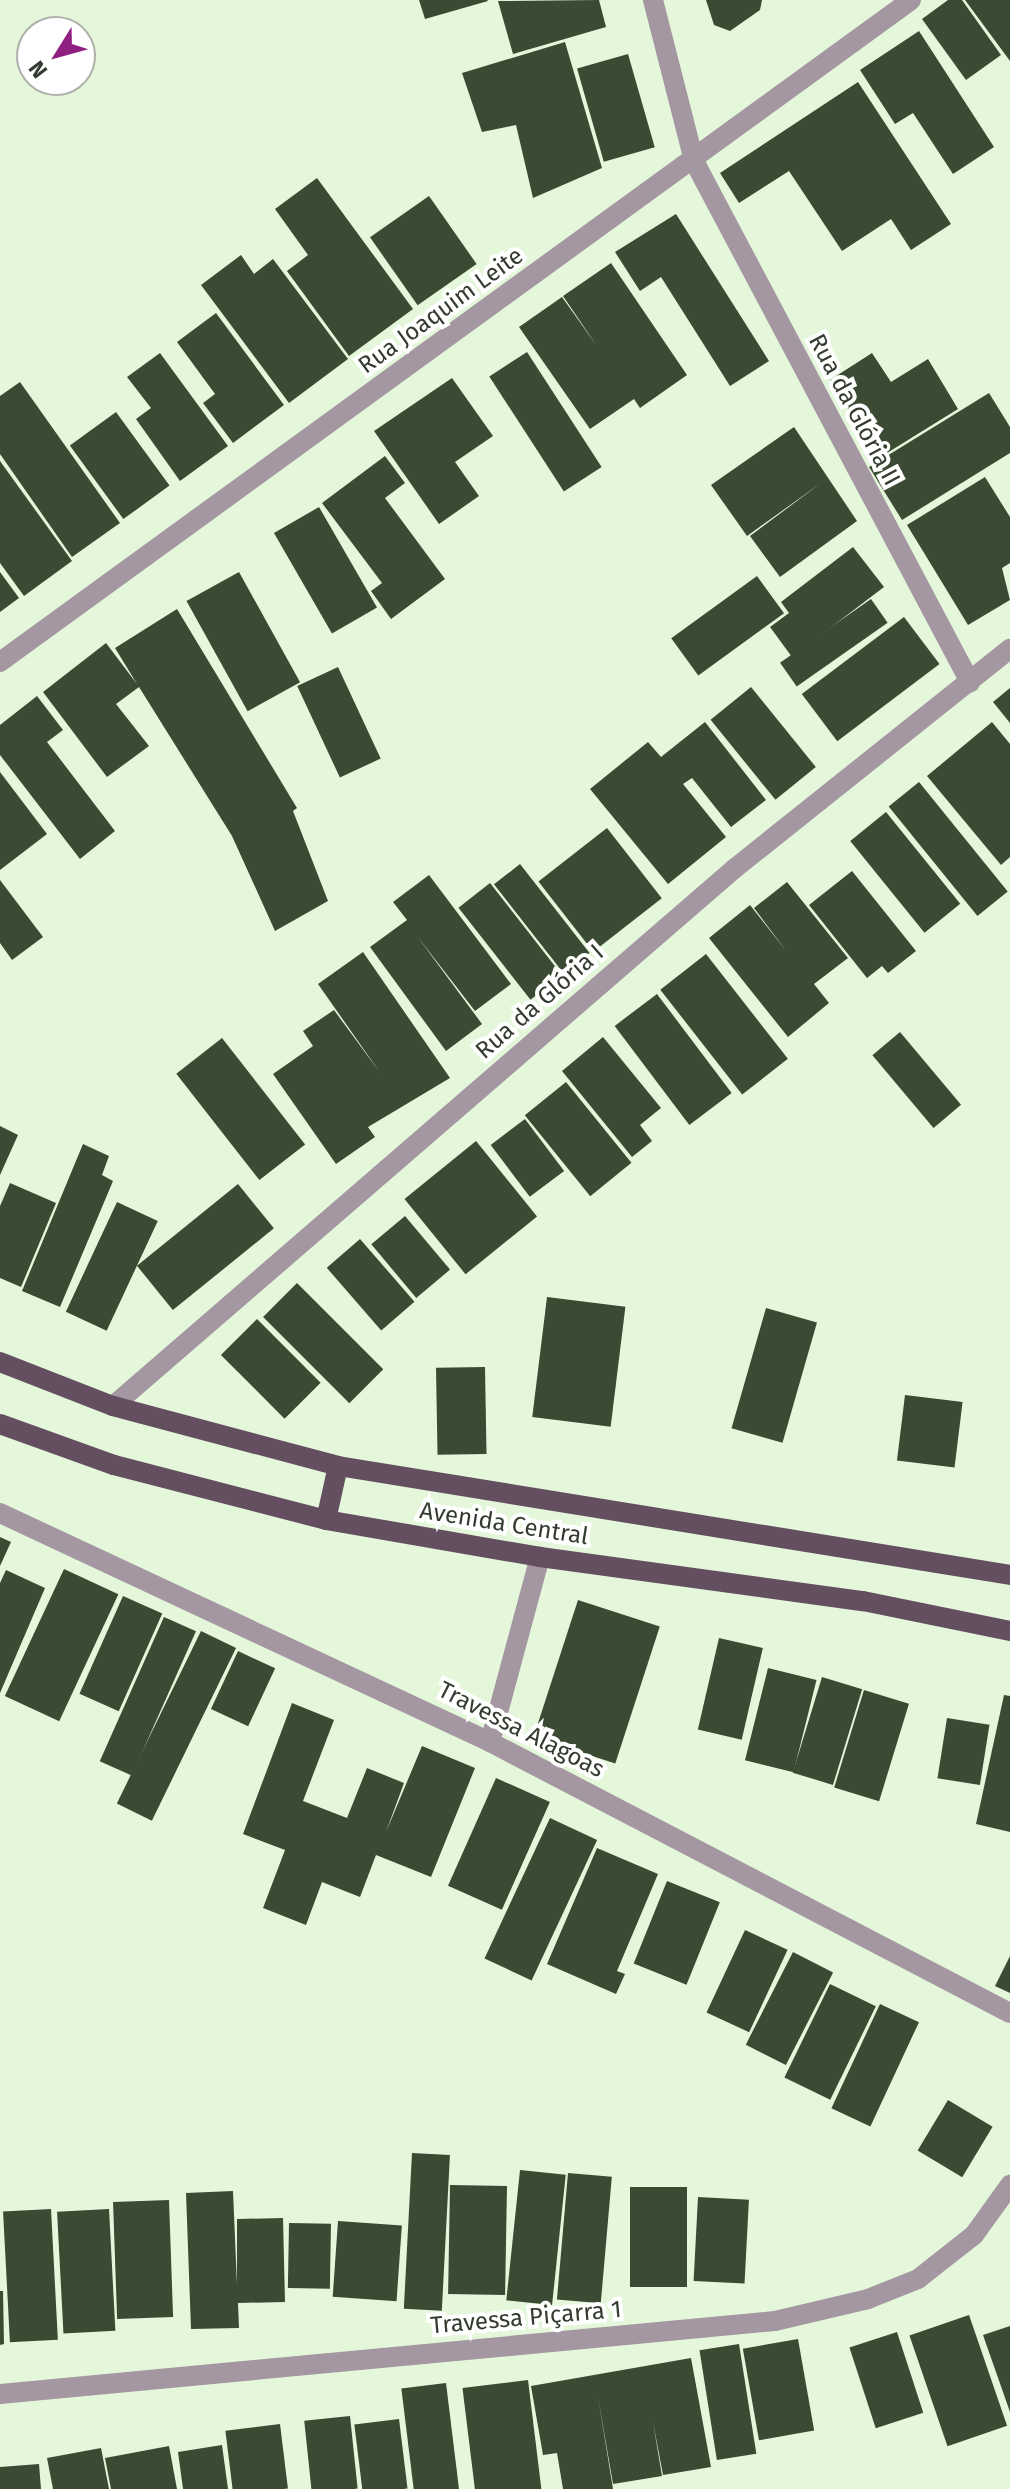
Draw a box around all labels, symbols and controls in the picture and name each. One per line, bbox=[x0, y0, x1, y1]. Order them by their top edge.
north arrow bbox=[16, 16, 96, 96]
text: N bbox=[23, 56, 53, 83]
street label: Rua Joaquim Leite bbox=[353, 242, 529, 380]
street label: Rua da Glória II bbox=[802, 329, 906, 491]
street label: Rua da Glória I bbox=[470, 939, 610, 1065]
street label: Avenida Central bbox=[418, 1496, 590, 1552]
street label: Travessa Alagoas bbox=[433, 1676, 609, 1784]
street label: Travessa Piçarra 1 bbox=[429, 2295, 623, 2341]

